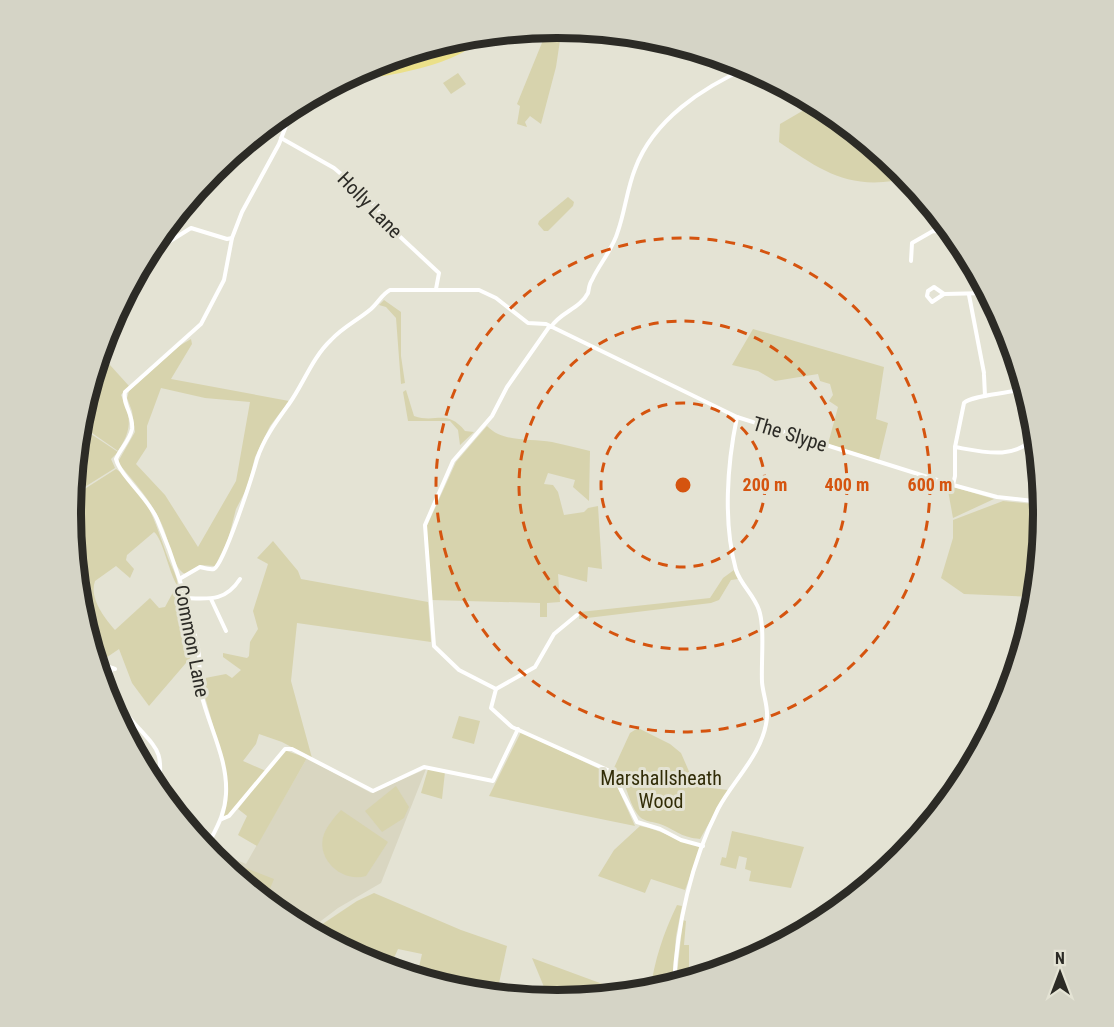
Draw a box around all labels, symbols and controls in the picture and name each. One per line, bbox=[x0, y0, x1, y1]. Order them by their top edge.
street label: Holly Lane bbox=[333, 167, 407, 243]
street label: The Slype bbox=[750, 411, 830, 457]
text: 200 m bbox=[743, 474, 787, 495]
text: 400 m bbox=[825, 474, 869, 495]
text: 600 m bbox=[908, 474, 952, 495]
centre of rings bbox=[673, 475, 693, 495]
street label: Common Lane bbox=[169, 583, 215, 699]
park label: Marshallsheath Wood bbox=[600, 766, 722, 813]
north arrow bbox=[1030, 943, 1090, 1003]
text: N bbox=[1055, 949, 1065, 968]

